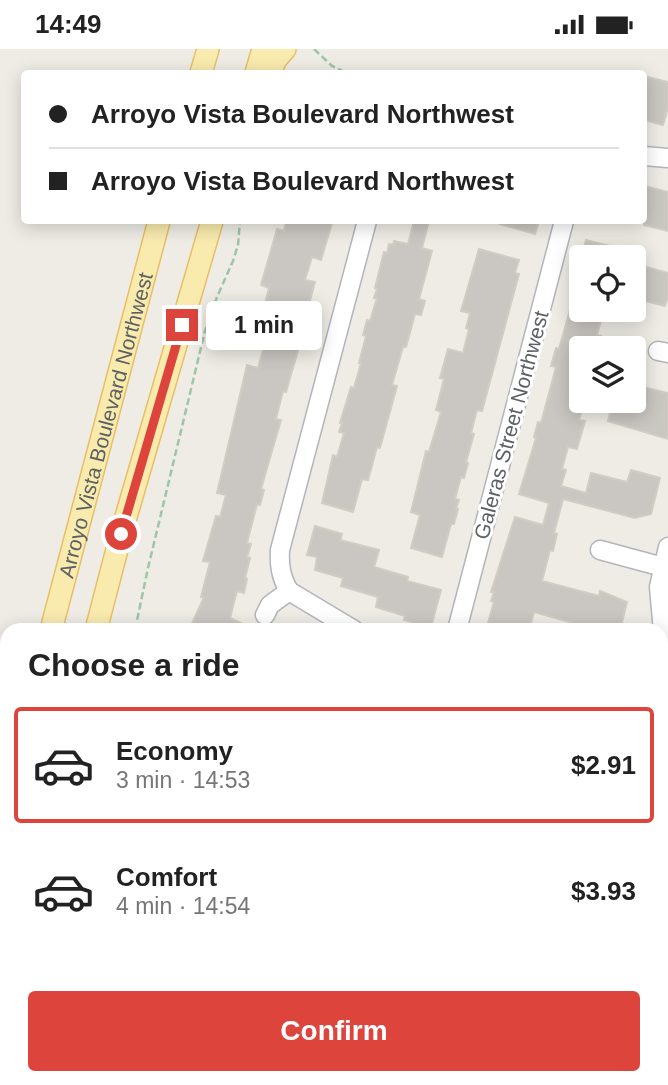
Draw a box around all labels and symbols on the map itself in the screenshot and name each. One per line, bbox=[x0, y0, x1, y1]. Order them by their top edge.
street label: Arroyo Vista Boulevard Northwest bbox=[54, 270, 156, 580]
callout: 1 min bbox=[206, 301, 322, 349]
street label: Galeras Street Northwest bbox=[469, 308, 553, 542]
route end bbox=[166, 309, 198, 341]
route start bbox=[105, 518, 137, 550]

